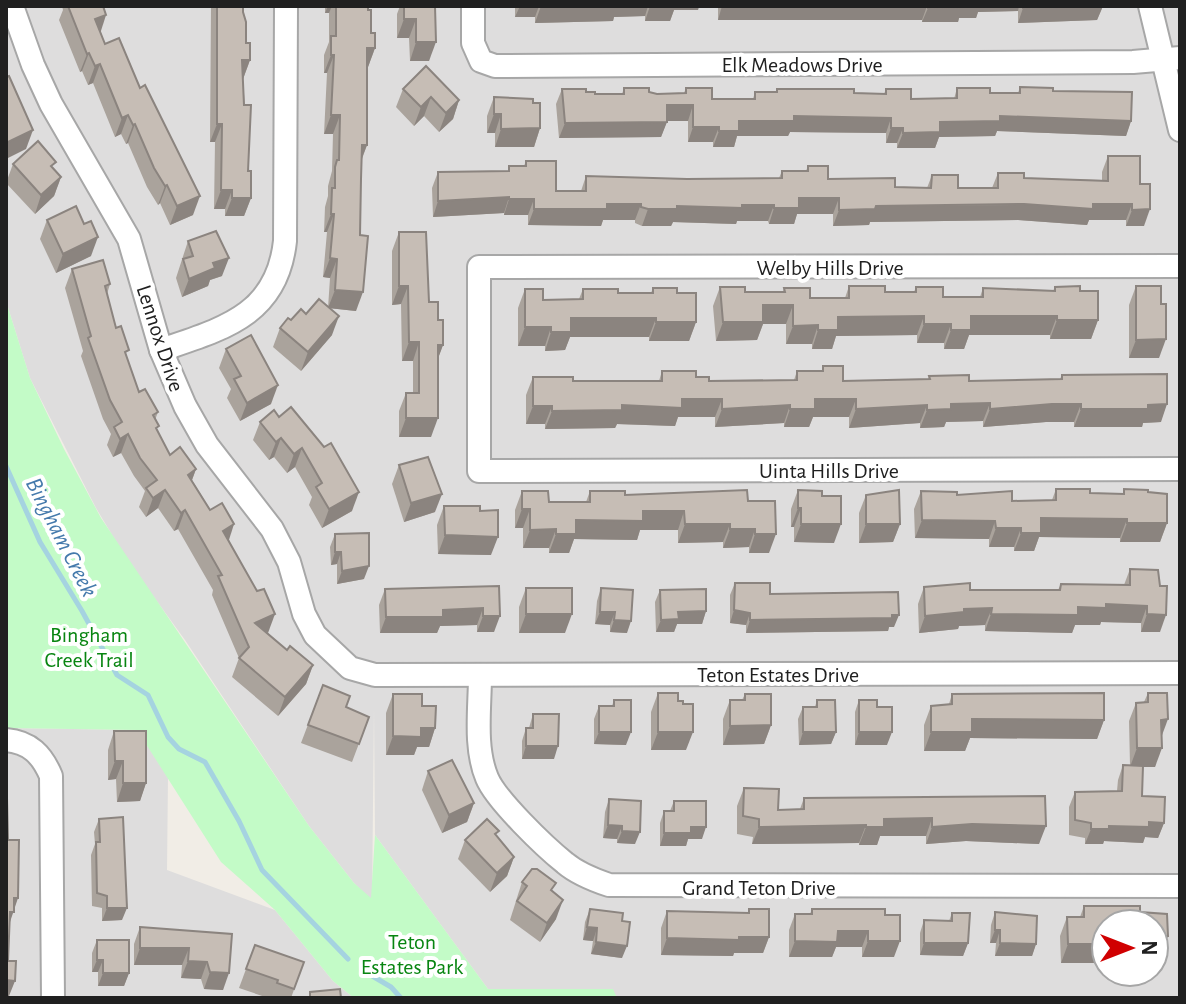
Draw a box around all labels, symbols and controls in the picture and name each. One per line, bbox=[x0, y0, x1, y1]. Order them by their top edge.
street label: Elk Meadows Drive bbox=[721, 54, 883, 76]
street label: Welby Hills Drive bbox=[756, 257, 904, 279]
street label: Lennox Drive bbox=[132, 282, 188, 394]
street label: Uinta Hills Drive bbox=[759, 460, 899, 482]
water label: Bingham Creek bbox=[21, 474, 101, 601]
park label: Bingham Creek Trail bbox=[44, 624, 134, 671]
street label: Teton Estates Drive bbox=[697, 664, 859, 686]
street label: Grand Teton Drive bbox=[682, 877, 836, 899]
north arrow bbox=[1090, 908, 1170, 988]
park label: Teton Estates Park bbox=[361, 931, 463, 978]
text: N bbox=[1138, 940, 1160, 956]

